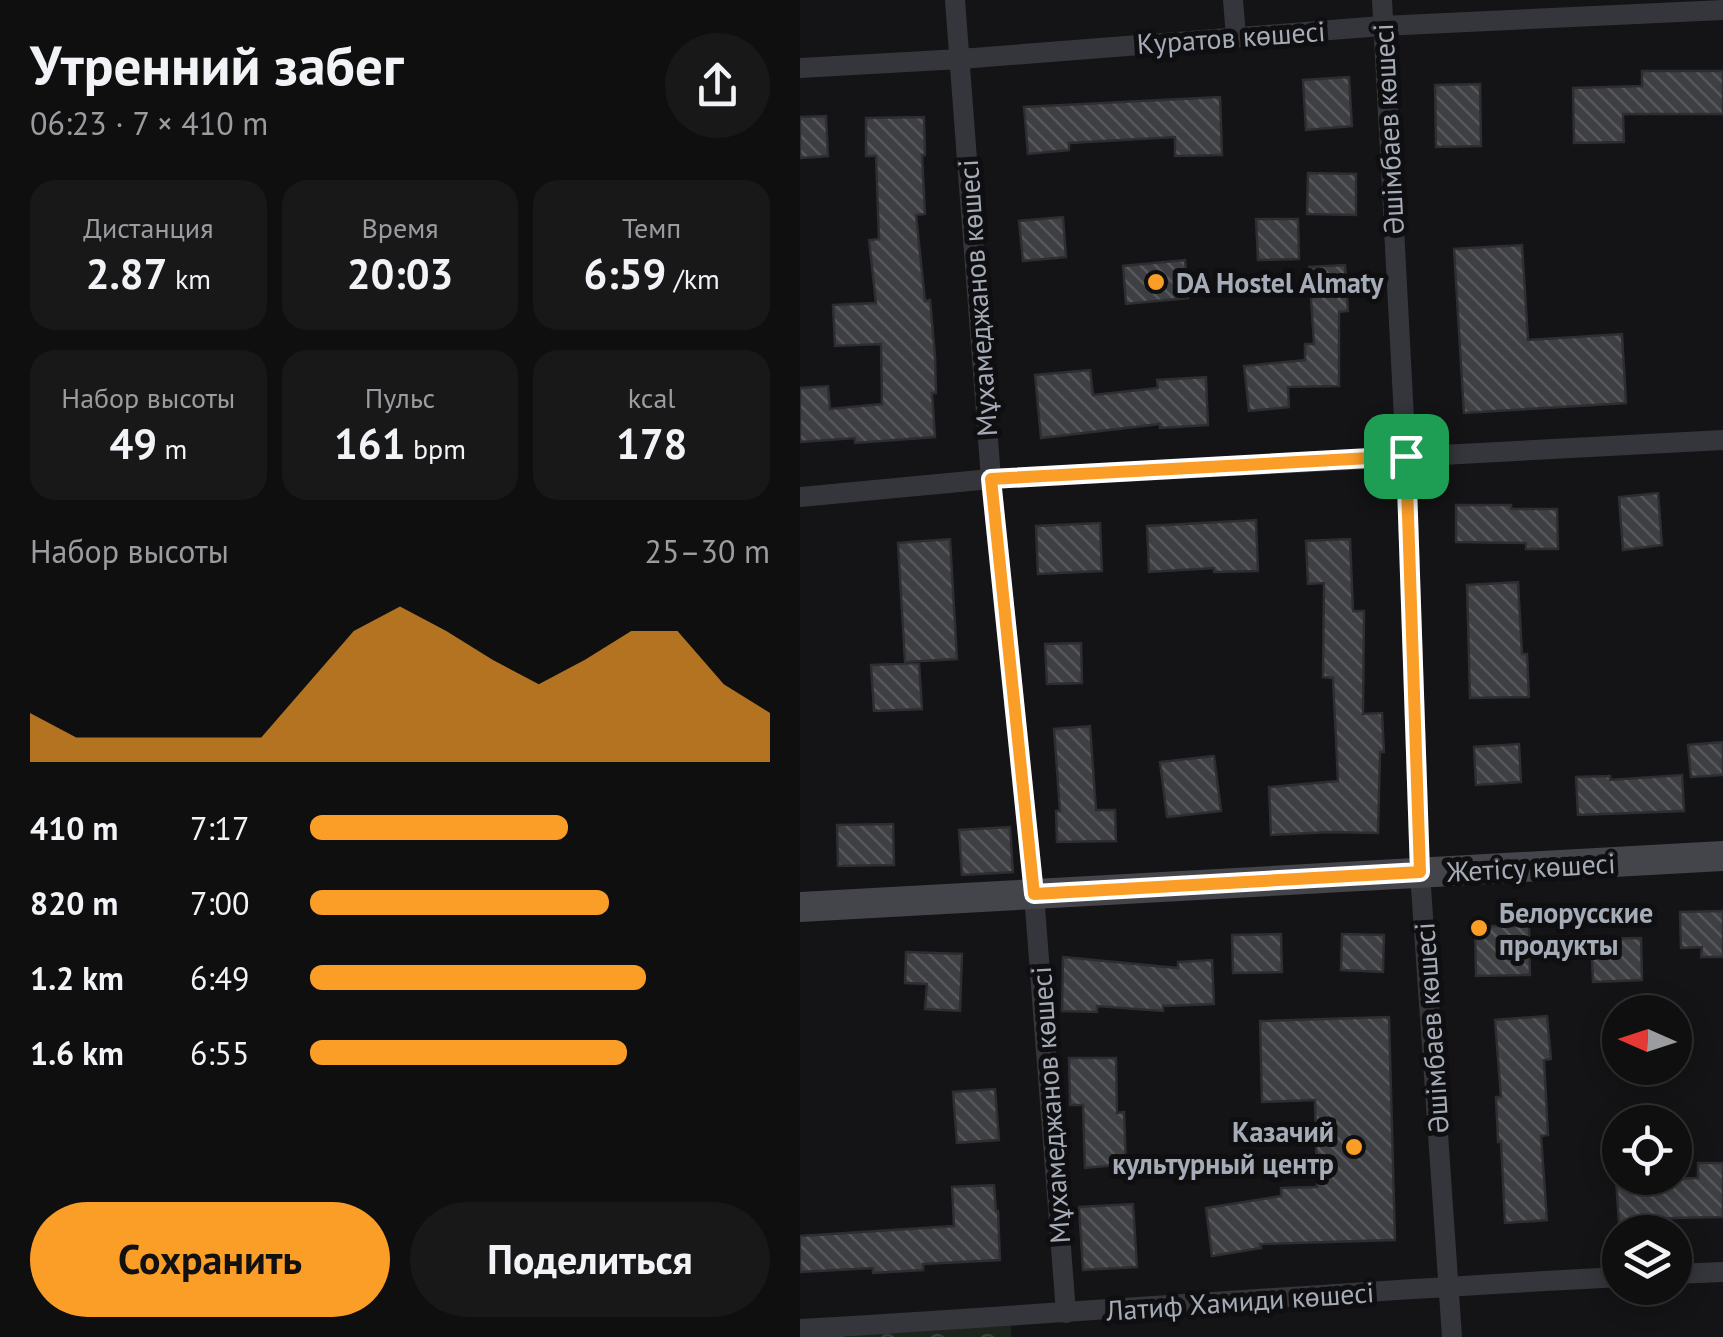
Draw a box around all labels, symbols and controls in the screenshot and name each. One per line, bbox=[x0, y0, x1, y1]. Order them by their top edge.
street label: Куратов көшесі bbox=[1135, 12, 1327, 62]
street label: Әшімбаев көшесі bbox=[1364, 22, 1412, 236]
text: Утренний забег bbox=[30, 29, 404, 100]
button: share bbox=[665, 33, 770, 138]
text: 06:23 · 7 × 410 m bbox=[30, 102, 268, 144]
street label: Мұхамеджанов көшесі bbox=[949, 158, 1005, 438]
text: Дистанция bbox=[83, 209, 213, 246]
text: Время bbox=[361, 209, 439, 246]
text: Темп bbox=[622, 209, 681, 246]
text: 2.87 bbox=[86, 246, 167, 301]
text: 20:03 bbox=[347, 246, 453, 301]
text: 6:59 bbox=[584, 246, 666, 301]
text: km bbox=[167, 260, 211, 297]
text: /km bbox=[666, 260, 720, 297]
place label: DA Hostel Almaty bbox=[1176, 264, 1384, 301]
marker: DA Hostel Almaty bbox=[1145, 271, 1167, 293]
text: Набор высоты bbox=[61, 379, 235, 416]
text: Пульс bbox=[365, 379, 435, 416]
text: kcal bbox=[628, 379, 676, 416]
pin bbox=[1364, 414, 1449, 499]
text: 49 bbox=[109, 416, 157, 471]
text: 161 bbox=[334, 416, 405, 471]
text: 178 bbox=[616, 416, 687, 471]
icon: arrive bbox=[1379, 429, 1434, 484]
text: m bbox=[157, 430, 187, 467]
text: bpm bbox=[405, 430, 466, 467]
text: Набор высоты bbox=[30, 530, 229, 572]
text: 25–30 m bbox=[645, 530, 770, 572]
text: 410 m bbox=[30, 807, 118, 849]
text: 7:17 bbox=[190, 807, 249, 849]
street label: Жетісу көшесі bbox=[1445, 844, 1616, 890]
text: 820 m bbox=[30, 882, 118, 924]
text: 7:00 bbox=[190, 882, 249, 924]
place label: Белорусские продукты bbox=[1499, 894, 1653, 963]
marker: Белорусские продукты bbox=[1468, 917, 1490, 939]
street label: Әшімбаев көшесі bbox=[1405, 921, 1457, 1135]
text: 1.2 km bbox=[30, 957, 124, 999]
text: 6:49 bbox=[190, 957, 249, 999]
street label: Мұхамеджанов көшесі bbox=[1022, 965, 1078, 1245]
north arrow bbox=[1602, 995, 1692, 1085]
map controls bbox=[1602, 995, 1692, 1305]
text: 1.6 km bbox=[30, 1032, 124, 1074]
text: 6:55 bbox=[190, 1032, 249, 1074]
button: locate bbox=[1602, 1105, 1692, 1195]
place label: Казачий культурный центр bbox=[1112, 1113, 1334, 1182]
marker: Казачий культурный центр bbox=[1343, 1136, 1365, 1158]
button: Сохранить bbox=[30, 1202, 390, 1317]
button: Поделиться bbox=[410, 1202, 770, 1317]
button: layers bbox=[1602, 1215, 1692, 1305]
street label: Латиф Хамиди көшесі bbox=[1104, 1273, 1375, 1329]

